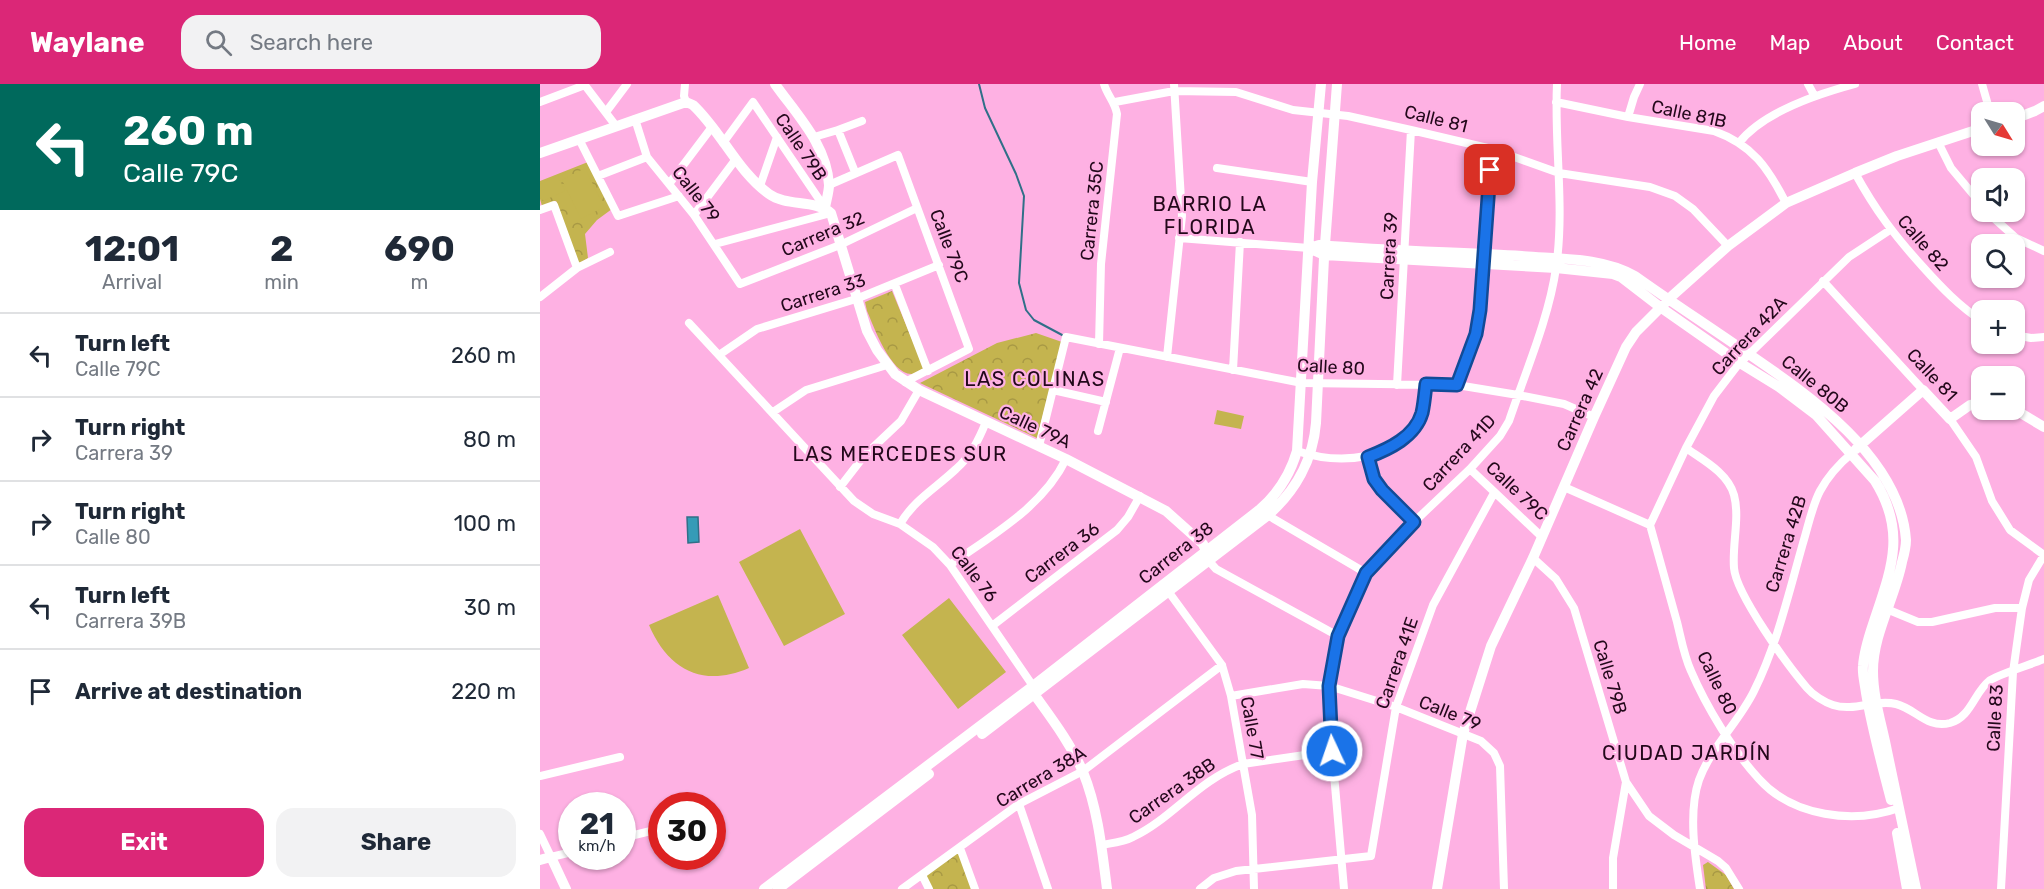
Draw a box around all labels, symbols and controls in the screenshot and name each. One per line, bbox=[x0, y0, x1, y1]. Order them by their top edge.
search box bbox=[181, 15, 601, 69]
text: Waylane bbox=[30, 26, 145, 59]
icon: search bbox=[202, 26, 235, 59]
text: Search here bbox=[250, 29, 373, 56]
text: Home bbox=[1679, 30, 1736, 55]
text: Map bbox=[1769, 30, 1810, 55]
text: About bbox=[1843, 30, 1903, 55]
text: Contact bbox=[1936, 30, 2014, 55]
street label: Calle 81B bbox=[1649, 95, 1729, 133]
street label: Calle 81 bbox=[1402, 101, 1470, 137]
north arrow bbox=[1971, 102, 2025, 156]
map controls bbox=[1971, 102, 2025, 420]
text: 260 m bbox=[123, 106, 254, 156]
icon: left bbox=[24, 108, 102, 186]
street label: Calle 79B bbox=[770, 109, 832, 185]
pin bbox=[1464, 144, 1515, 195]
icon: arrive bbox=[1473, 153, 1506, 186]
text: Calle 79C bbox=[123, 157, 239, 189]
street label: Carrera 35C bbox=[1076, 160, 1108, 262]
street label: Calle 79 bbox=[667, 162, 725, 226]
button: sound bbox=[1971, 168, 2025, 222]
district label: BARRIO LA FLORIDA bbox=[1153, 192, 1267, 239]
street label: Calle 79C bbox=[925, 206, 973, 286]
street label: Carrera 32 bbox=[778, 207, 868, 261]
street label: Calle 82 bbox=[1893, 210, 1953, 276]
street label: Carrera 39 bbox=[1376, 211, 1402, 301]
text: 12:01 bbox=[85, 227, 179, 270]
text: 2 bbox=[270, 227, 293, 270]
text: 690 bbox=[384, 227, 455, 270]
button: search bbox=[1971, 234, 2025, 288]
street label: Carrera 33 bbox=[778, 269, 868, 317]
text: Arrival bbox=[102, 270, 162, 294]
text: min bbox=[264, 270, 299, 294]
text: m bbox=[411, 270, 428, 294]
street label: Carrera 42A bbox=[1707, 292, 1791, 380]
button: + bbox=[1971, 300, 2025, 354]
text: Turn left bbox=[75, 330, 170, 357]
icon: left bbox=[24, 339, 57, 372]
text: 260 m bbox=[451, 342, 516, 369]
street label: Calle 81 bbox=[1902, 344, 1962, 406]
street label: Calle 80B bbox=[1777, 350, 1853, 418]
street label: Calle 80 bbox=[1296, 354, 1366, 380]
text: Calle 79C bbox=[75, 357, 161, 381]
street label: Carrera 42 bbox=[1552, 365, 1608, 455]
button: − bbox=[1971, 366, 2025, 420]
district label: LAS COLINAS bbox=[964, 367, 1106, 391]
street label: Calle 79A bbox=[996, 401, 1074, 453]
street label: Carrera 41D bbox=[1418, 410, 1500, 496]
text: Turn right bbox=[75, 414, 185, 441]
icon: right bbox=[24, 423, 57, 456]
text: 80 m bbox=[463, 426, 516, 453]
text: Carrera 39 bbox=[75, 441, 173, 465]
district label: LAS MERCEDES SUR bbox=[792, 442, 1008, 466]
street label: Calle 79C bbox=[1481, 457, 1553, 525]
street label: Carrera 42B bbox=[1761, 493, 1811, 595]
text: Turn right bbox=[75, 498, 185, 525]
icon: right bbox=[24, 507, 57, 540]
text: 100 m bbox=[454, 510, 516, 537]
street label: Carrera 38 bbox=[1134, 517, 1218, 589]
street label: Carrera 36 bbox=[1020, 518, 1104, 588]
text: Calle 80 bbox=[75, 525, 151, 549]
street label: Calle 76 bbox=[946, 542, 1002, 607]
text: Turn left bbox=[75, 582, 170, 609]
icon: left bbox=[24, 591, 57, 624]
text: 30 m bbox=[464, 594, 516, 621]
text: Carrera 39B bbox=[75, 609, 186, 633]
street label: Carrera 41E bbox=[1371, 614, 1423, 712]
street label: Calle 79B bbox=[1588, 637, 1632, 717]
street label: Calle 80 bbox=[1692, 648, 1742, 718]
icon: arrive bbox=[24, 675, 57, 708]
text: Arrive at destination bbox=[75, 678, 302, 705]
text: 220 m bbox=[451, 678, 516, 705]
street label: Calle 83 bbox=[1982, 684, 2008, 752]
street label: Calle 79 bbox=[1416, 691, 1484, 735]
street label: Calle 77 bbox=[1236, 695, 1268, 761]
position arrow bbox=[1300, 719, 1364, 783]
district label: CIUDAD JARDÍN bbox=[1602, 741, 1772, 765]
street label: Carrera 38A bbox=[992, 742, 1090, 812]
street label: Carrera 38B bbox=[1124, 753, 1220, 829]
speed limit sign: 30 bbox=[648, 792, 726, 870]
text: 21 bbox=[580, 806, 614, 842]
button: Exit bbox=[24, 808, 264, 877]
button: Share bbox=[276, 808, 516, 877]
text: km/h bbox=[578, 837, 616, 855]

